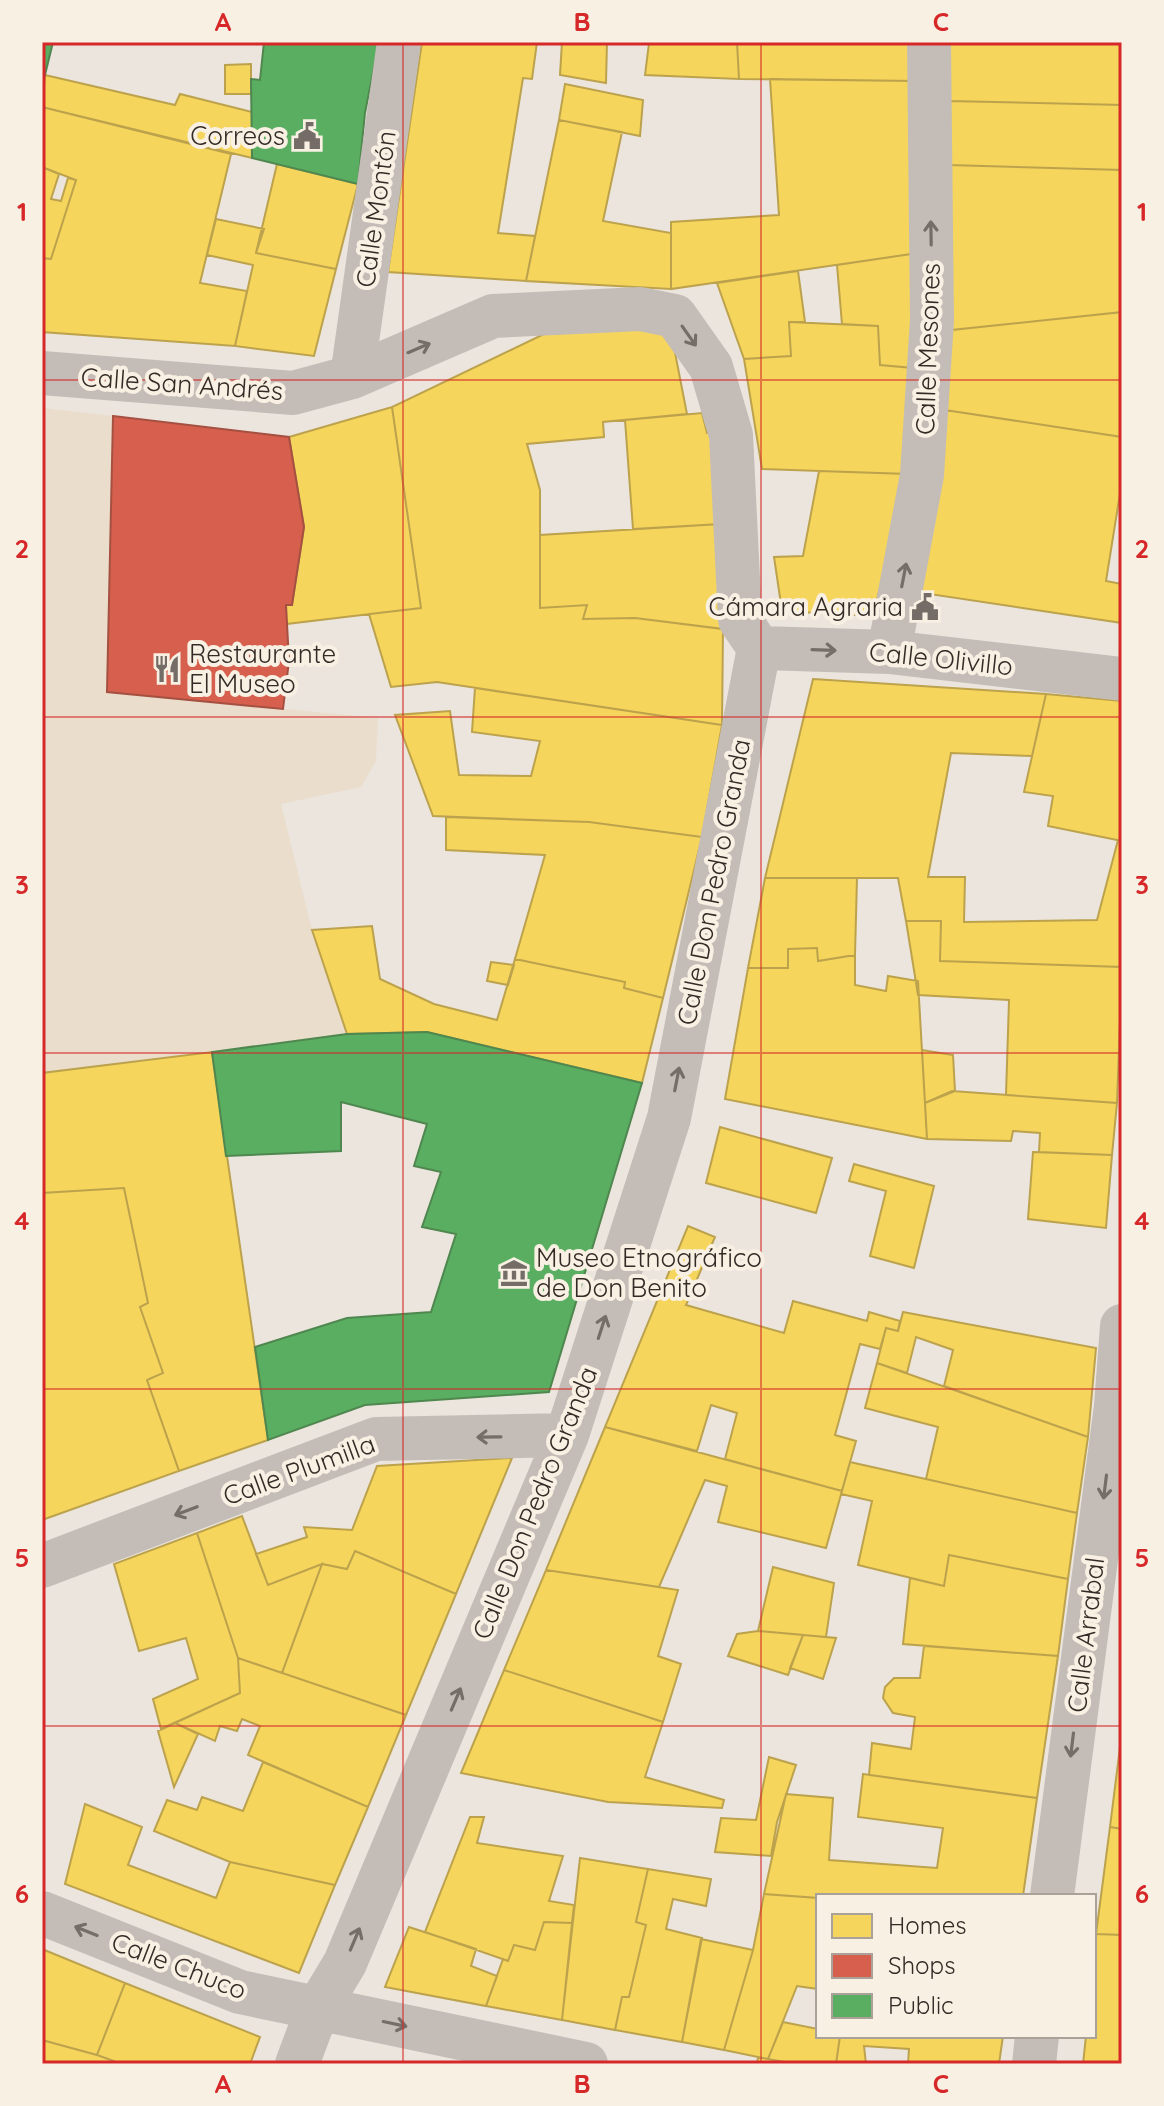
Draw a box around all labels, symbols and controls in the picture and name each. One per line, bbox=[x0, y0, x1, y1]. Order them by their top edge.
text: A bbox=[215, 5, 232, 38]
text: B bbox=[573, 5, 591, 38]
text: C bbox=[933, 5, 949, 38]
place label: Correos bbox=[190, 119, 285, 152]
public building icon: Correos bbox=[292, 121, 322, 151]
street label: Calle Montón bbox=[348, 128, 403, 289]
text: 1 bbox=[17, 195, 27, 228]
text: 1 bbox=[1137, 195, 1147, 228]
one-way arrow bbox=[924, 220, 939, 247]
street label: Calle Mesones bbox=[908, 262, 947, 436]
one-way arrow bbox=[681, 325, 697, 347]
one-way arrow bbox=[407, 340, 431, 355]
street label: Calle San Andrés bbox=[80, 360, 284, 407]
text: 2 bbox=[15, 532, 29, 565]
text: 2 bbox=[1135, 532, 1149, 565]
one-way arrow bbox=[897, 563, 912, 589]
place label: Cámara Agraria bbox=[708, 590, 903, 623]
public building icon: Cámara Agraria bbox=[910, 592, 940, 622]
street label: Calle Olivillo bbox=[868, 635, 1015, 682]
place label: Restaurante El Museo bbox=[189, 637, 336, 700]
one-way arrow bbox=[810, 643, 837, 658]
restaurant icon: Restaurante El Museo bbox=[152, 654, 182, 684]
street label: Calle Don Pedro Granda bbox=[670, 736, 757, 1028]
text: 3 bbox=[15, 868, 29, 901]
text: 3 bbox=[1135, 868, 1149, 901]
one-way arrow bbox=[670, 1066, 685, 1092]
text: 4 bbox=[14, 1204, 30, 1237]
text: 4 bbox=[1134, 1204, 1150, 1237]
place label: Museo Etnográfico de Don Benito bbox=[536, 1241, 762, 1304]
museum icon: Museo Etnográfico de Don Benito bbox=[499, 1258, 529, 1288]
one-way arrow bbox=[595, 1315, 610, 1340]
street label: Calle Don Pedro Granda bbox=[465, 1362, 604, 1644]
street label: Calle Plumilla bbox=[218, 1427, 379, 1512]
one-way arrow bbox=[476, 1429, 503, 1444]
one-way arrow bbox=[1098, 1473, 1113, 1500]
one-way arrow bbox=[174, 1505, 199, 1519]
text: 5 bbox=[15, 1541, 29, 1574]
text: 5 bbox=[1135, 1541, 1149, 1574]
street label: Calle Arrabal bbox=[1060, 1556, 1111, 1714]
one-way arrow bbox=[449, 1687, 464, 1712]
one-way arrow bbox=[1064, 1732, 1079, 1757]
text: 6 bbox=[15, 1877, 29, 1910]
text: 6 bbox=[1135, 1877, 1149, 1910]
legend bbox=[816, 1894, 1096, 2038]
text: Homes bbox=[888, 1910, 966, 1940]
one-way arrow bbox=[74, 1922, 99, 1937]
street label: Calle Chuco bbox=[107, 1925, 251, 2006]
one-way arrow bbox=[348, 1927, 363, 1952]
text: Shops bbox=[888, 1950, 955, 1980]
text: Public bbox=[888, 1990, 953, 2020]
one-way arrow bbox=[381, 2017, 407, 2032]
text: A bbox=[215, 2067, 232, 2100]
text: B bbox=[573, 2067, 591, 2100]
text: C bbox=[933, 2067, 949, 2100]

